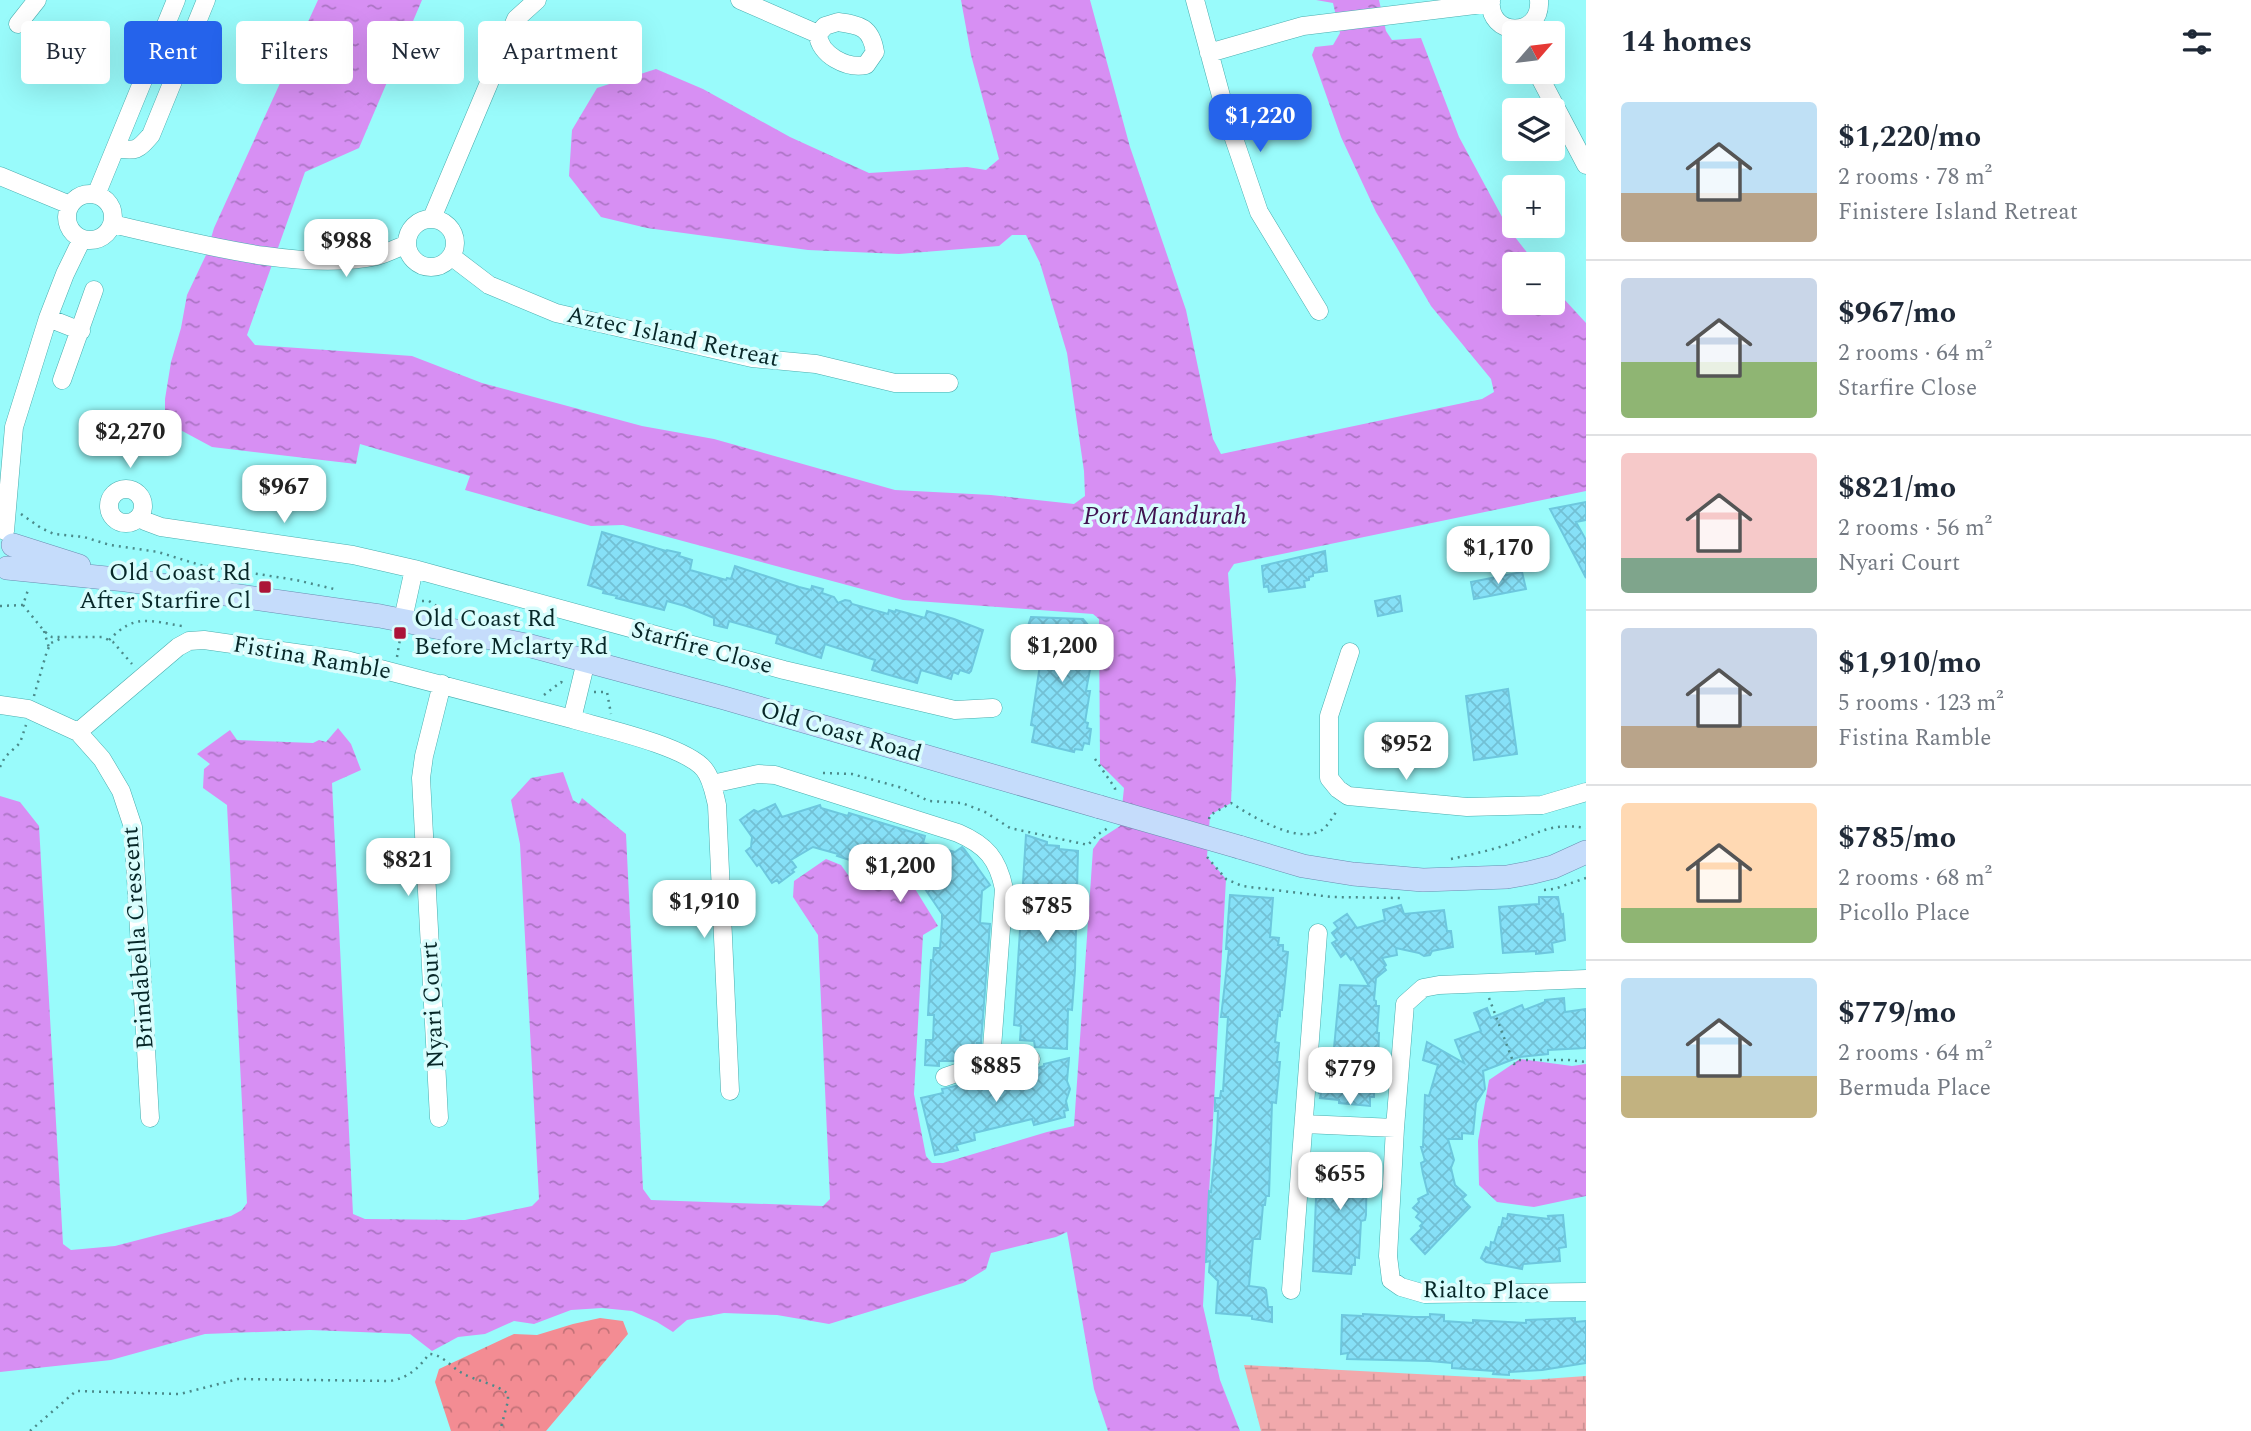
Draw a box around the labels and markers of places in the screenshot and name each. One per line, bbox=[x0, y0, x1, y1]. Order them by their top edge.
pin: $1,220 bbox=[1203, 94, 1317, 154]
pin: $988 bbox=[305, 219, 387, 279]
pin: $2,270 bbox=[73, 410, 187, 470]
pin: $967 bbox=[243, 466, 325, 525]
pin: $1,170 bbox=[1441, 526, 1555, 586]
place label: Old Coast Rd After Starfire Cl bbox=[79, 555, 251, 619]
marker: Old Coast Rd After Starfire Cl bbox=[257, 579, 273, 595]
place label: Old Coast Rd Before Mclarty Rd bbox=[414, 601, 608, 665]
pin: $1,200 bbox=[1005, 624, 1119, 684]
marker: Old Coast Rd Before Mclarty Rd bbox=[392, 625, 408, 641]
pin: $952 bbox=[1365, 722, 1447, 782]
pin: $821 bbox=[367, 838, 449, 898]
pin: $1,200 bbox=[843, 844, 957, 904]
pin: $1,910 bbox=[647, 880, 761, 940]
pin: $785 bbox=[1006, 884, 1088, 944]
pin: $885 bbox=[955, 1044, 1037, 1104]
pin: $779 bbox=[1309, 1048, 1391, 1107]
pin: $655 bbox=[1299, 1152, 1381, 1212]

